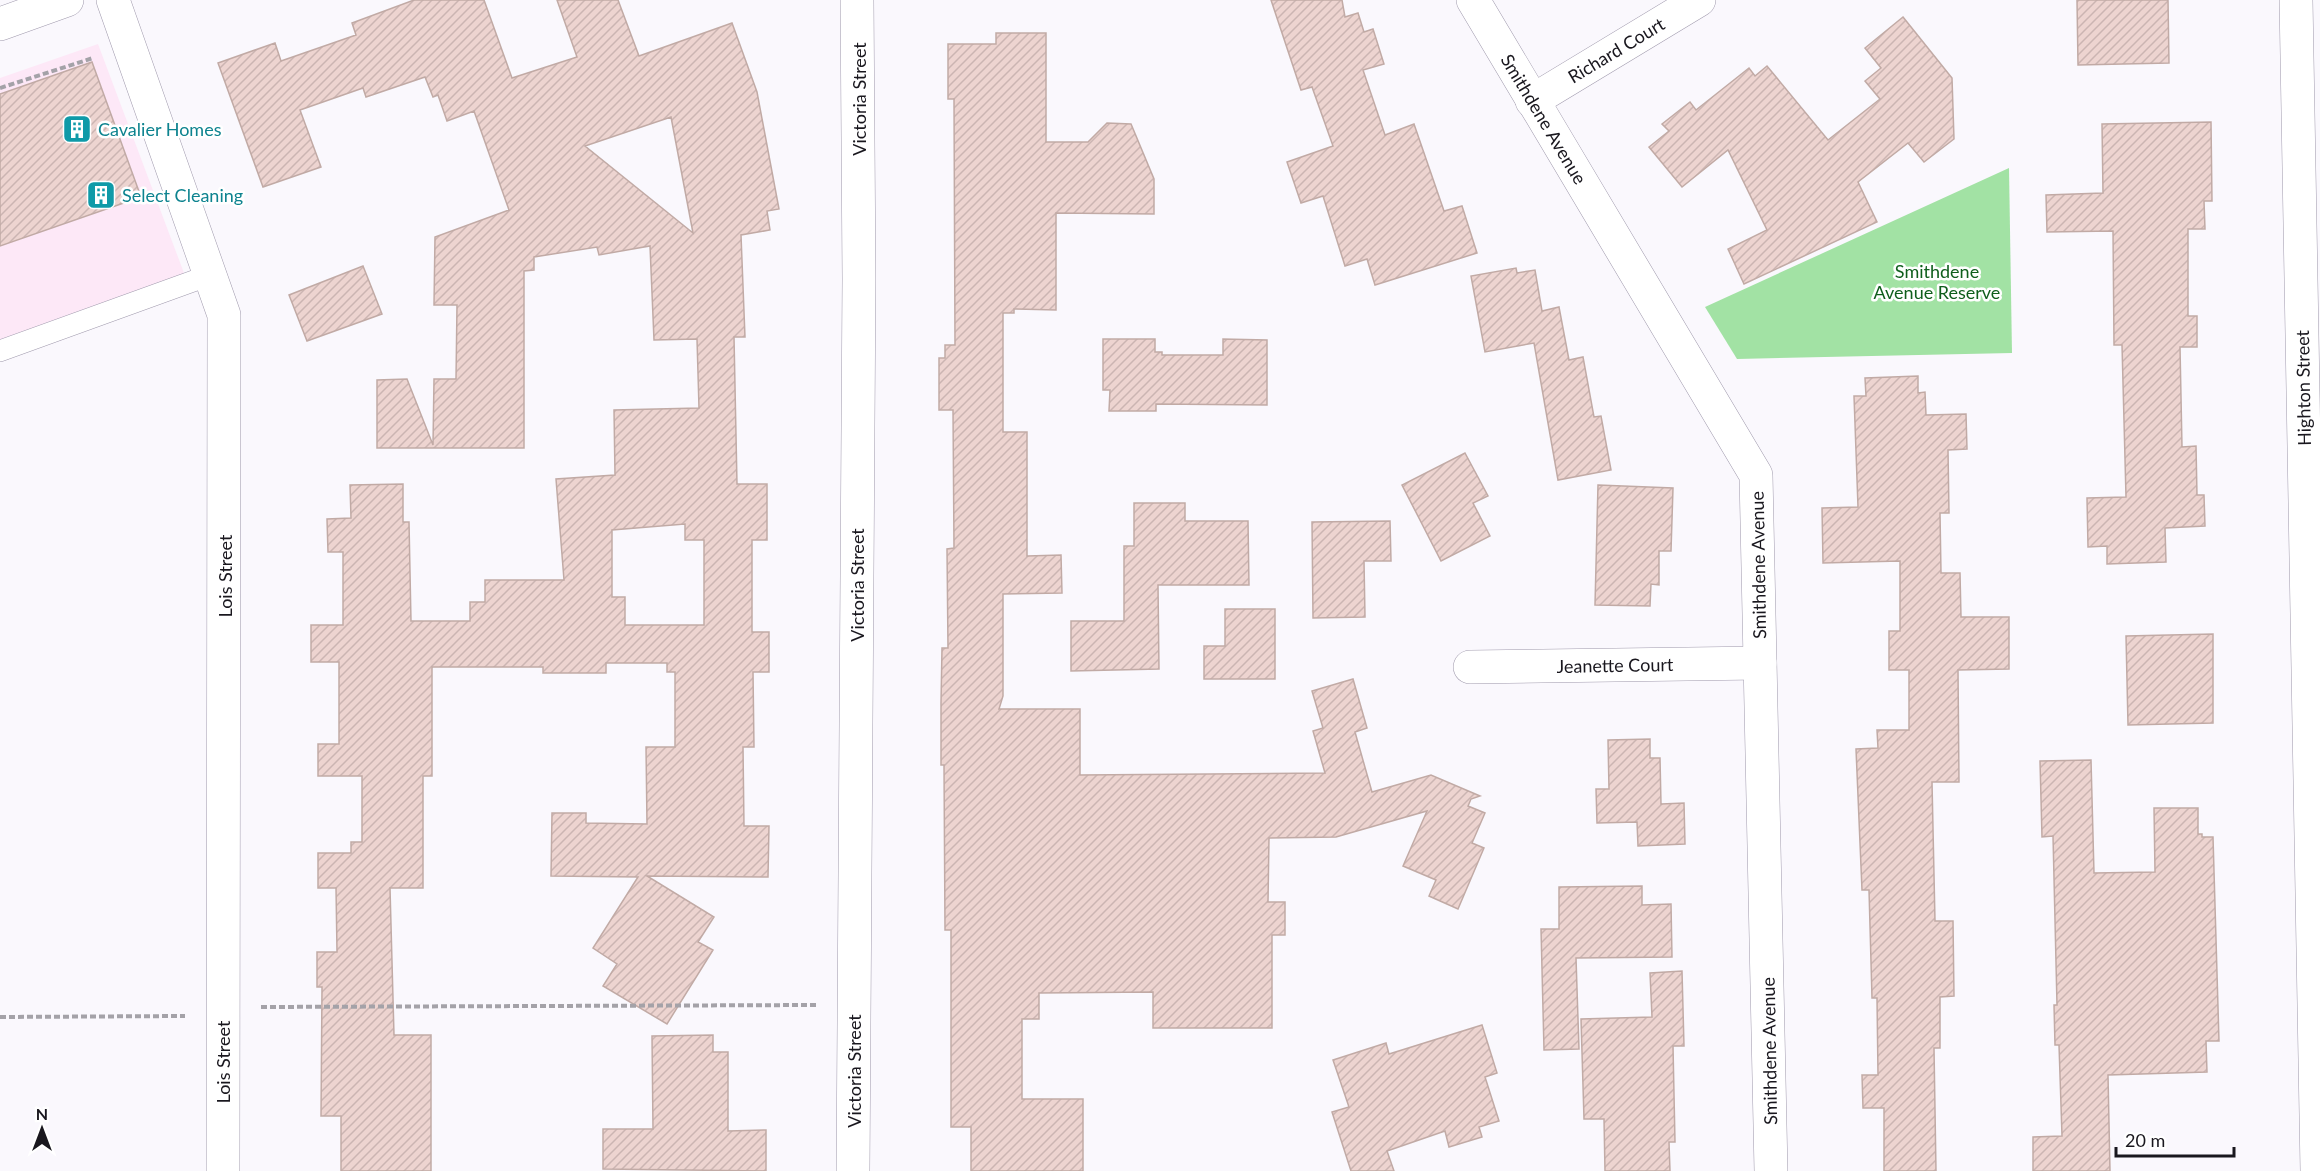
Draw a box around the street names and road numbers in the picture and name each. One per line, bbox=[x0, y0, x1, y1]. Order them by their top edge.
street label: Richard Court bbox=[1564, 12, 1669, 88]
street label: Victoria Street bbox=[848, 42, 870, 156]
street label: Smithdene Avenue bbox=[1496, 50, 1592, 188]
street label: Highton Street bbox=[2291, 329, 2315, 446]
street label: Smithdene Avenue bbox=[1746, 491, 1770, 639]
street label: Victoria Street bbox=[846, 528, 868, 642]
street label: Lois Street bbox=[214, 534, 236, 617]
street label: Jeanette Court bbox=[1556, 653, 1674, 677]
street label: Smithdene Avenue bbox=[1757, 977, 1781, 1125]
street label: Victoria Street bbox=[843, 1014, 865, 1128]
street label: Lois Street bbox=[212, 1020, 234, 1103]

